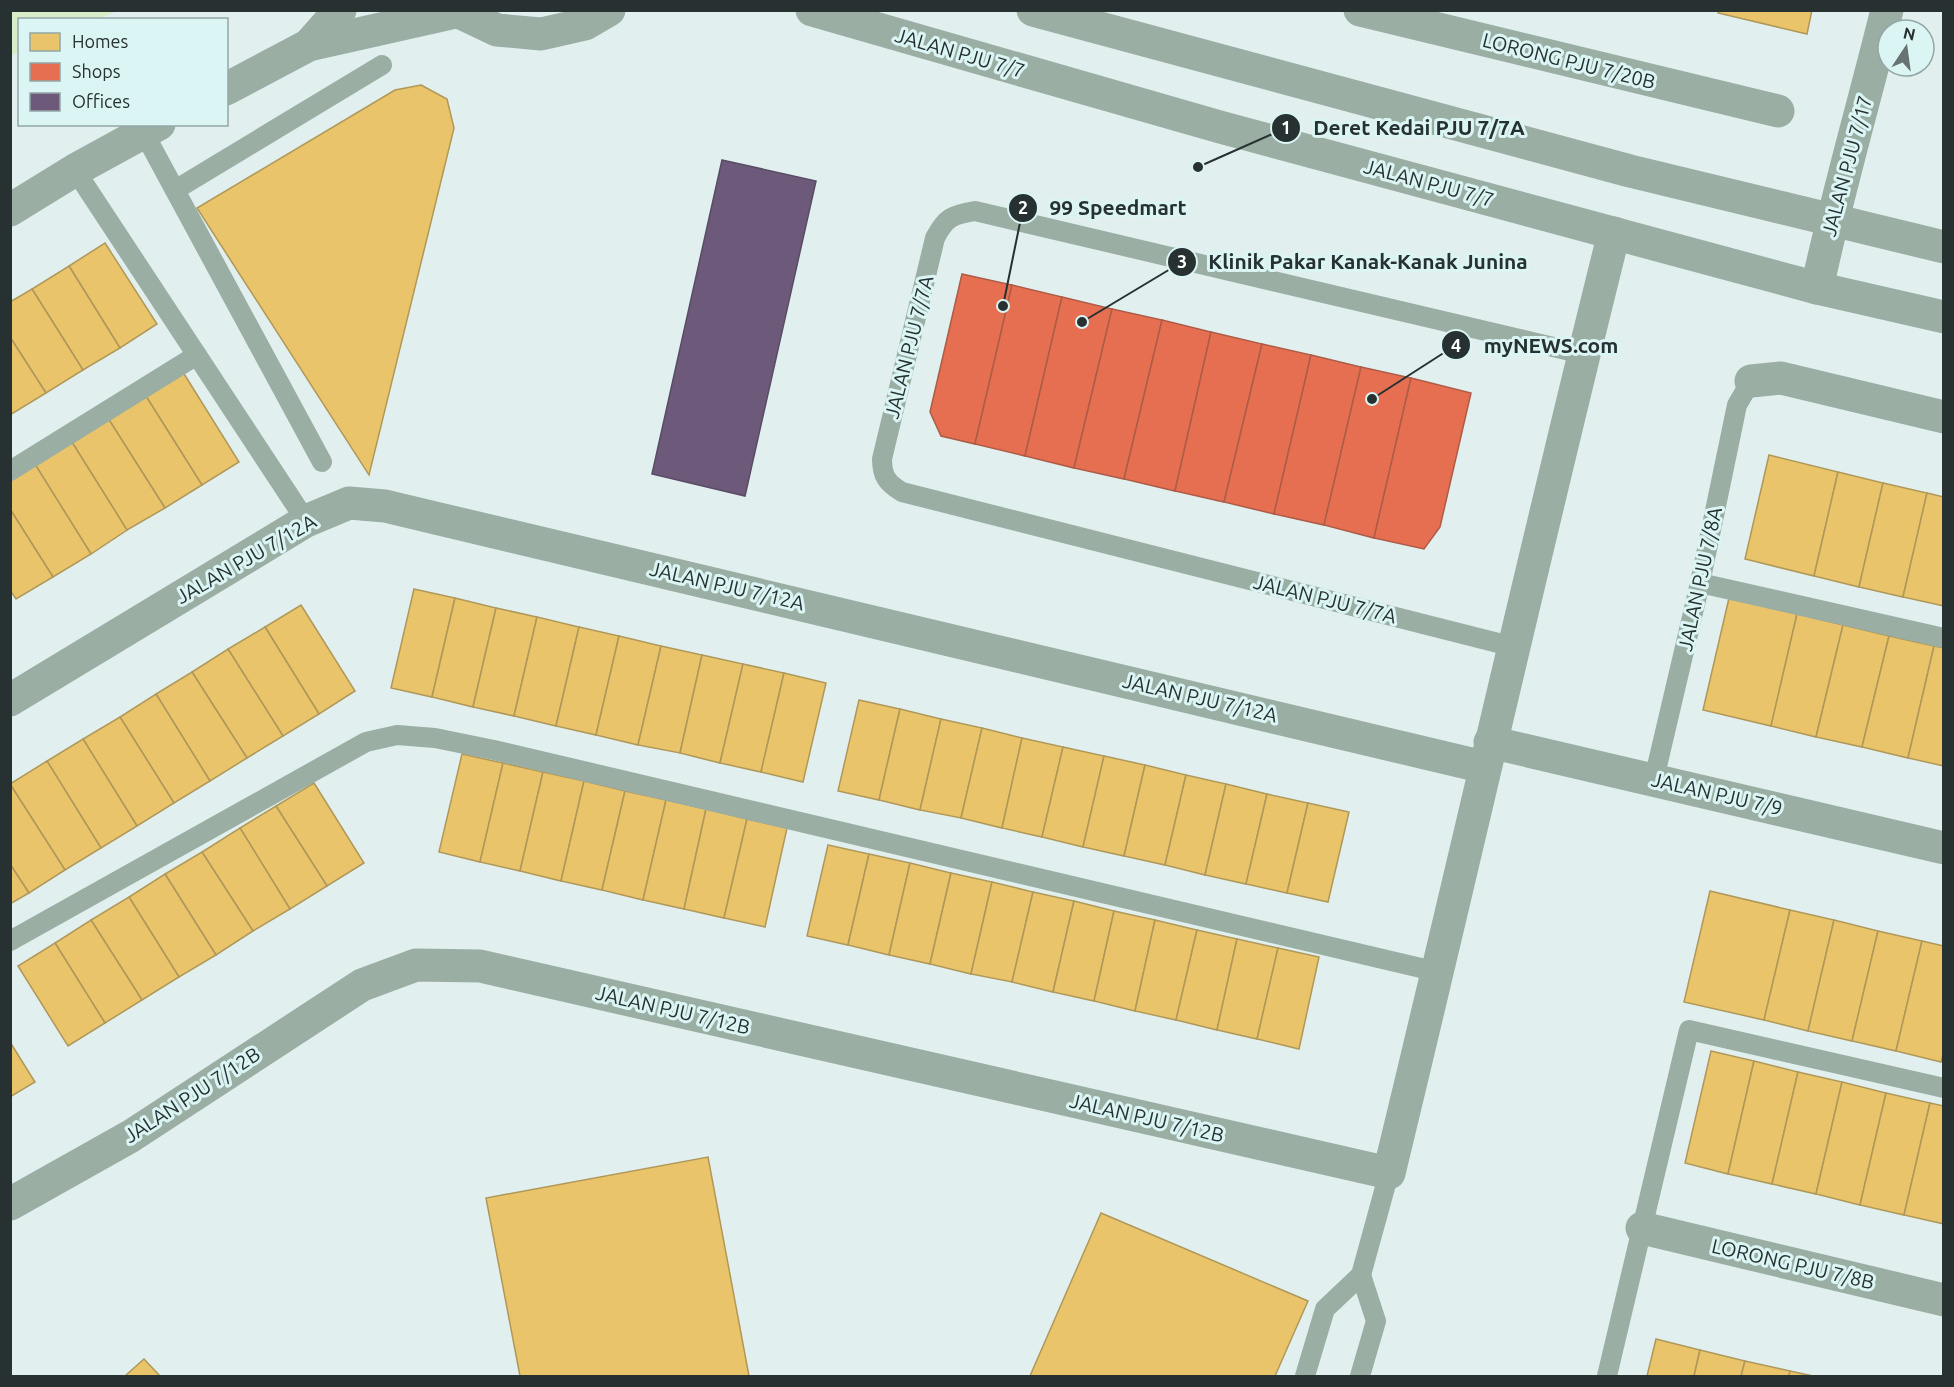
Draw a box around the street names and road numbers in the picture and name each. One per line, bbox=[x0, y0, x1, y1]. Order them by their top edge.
street label: JALAN PJU 7/7 bbox=[893, 23, 1028, 82]
street label: LORONG PJU 7/20B bbox=[1480, 28, 1658, 93]
street label: JALAN PJU 7/17 bbox=[1817, 93, 1876, 239]
street label: JALAN PJU 7/7 bbox=[1362, 154, 1497, 211]
street label: JALAN PJU 7/7A bbox=[880, 273, 937, 421]
street label: JALAN PJU 7/8A bbox=[1673, 505, 1726, 653]
street label: JALAN PJU 7/12A bbox=[172, 509, 320, 608]
street label: JALAN PJU 7/12A bbox=[648, 557, 807, 614]
street label: JALAN PJU 7/7A bbox=[1251, 570, 1399, 627]
street label: JALAN PJU 7/12A bbox=[1121, 669, 1280, 726]
street label: JALAN PJU 7/9 bbox=[1649, 767, 1785, 820]
street label: JALAN PJU 7/12B bbox=[594, 981, 753, 1038]
street label: JALAN PJU 7/12B bbox=[119, 1042, 264, 1147]
street label: JALAN PJU 7/12B bbox=[1068, 1089, 1227, 1146]
street label: LORONG PJU 7/8B bbox=[1710, 1234, 1877, 1293]

